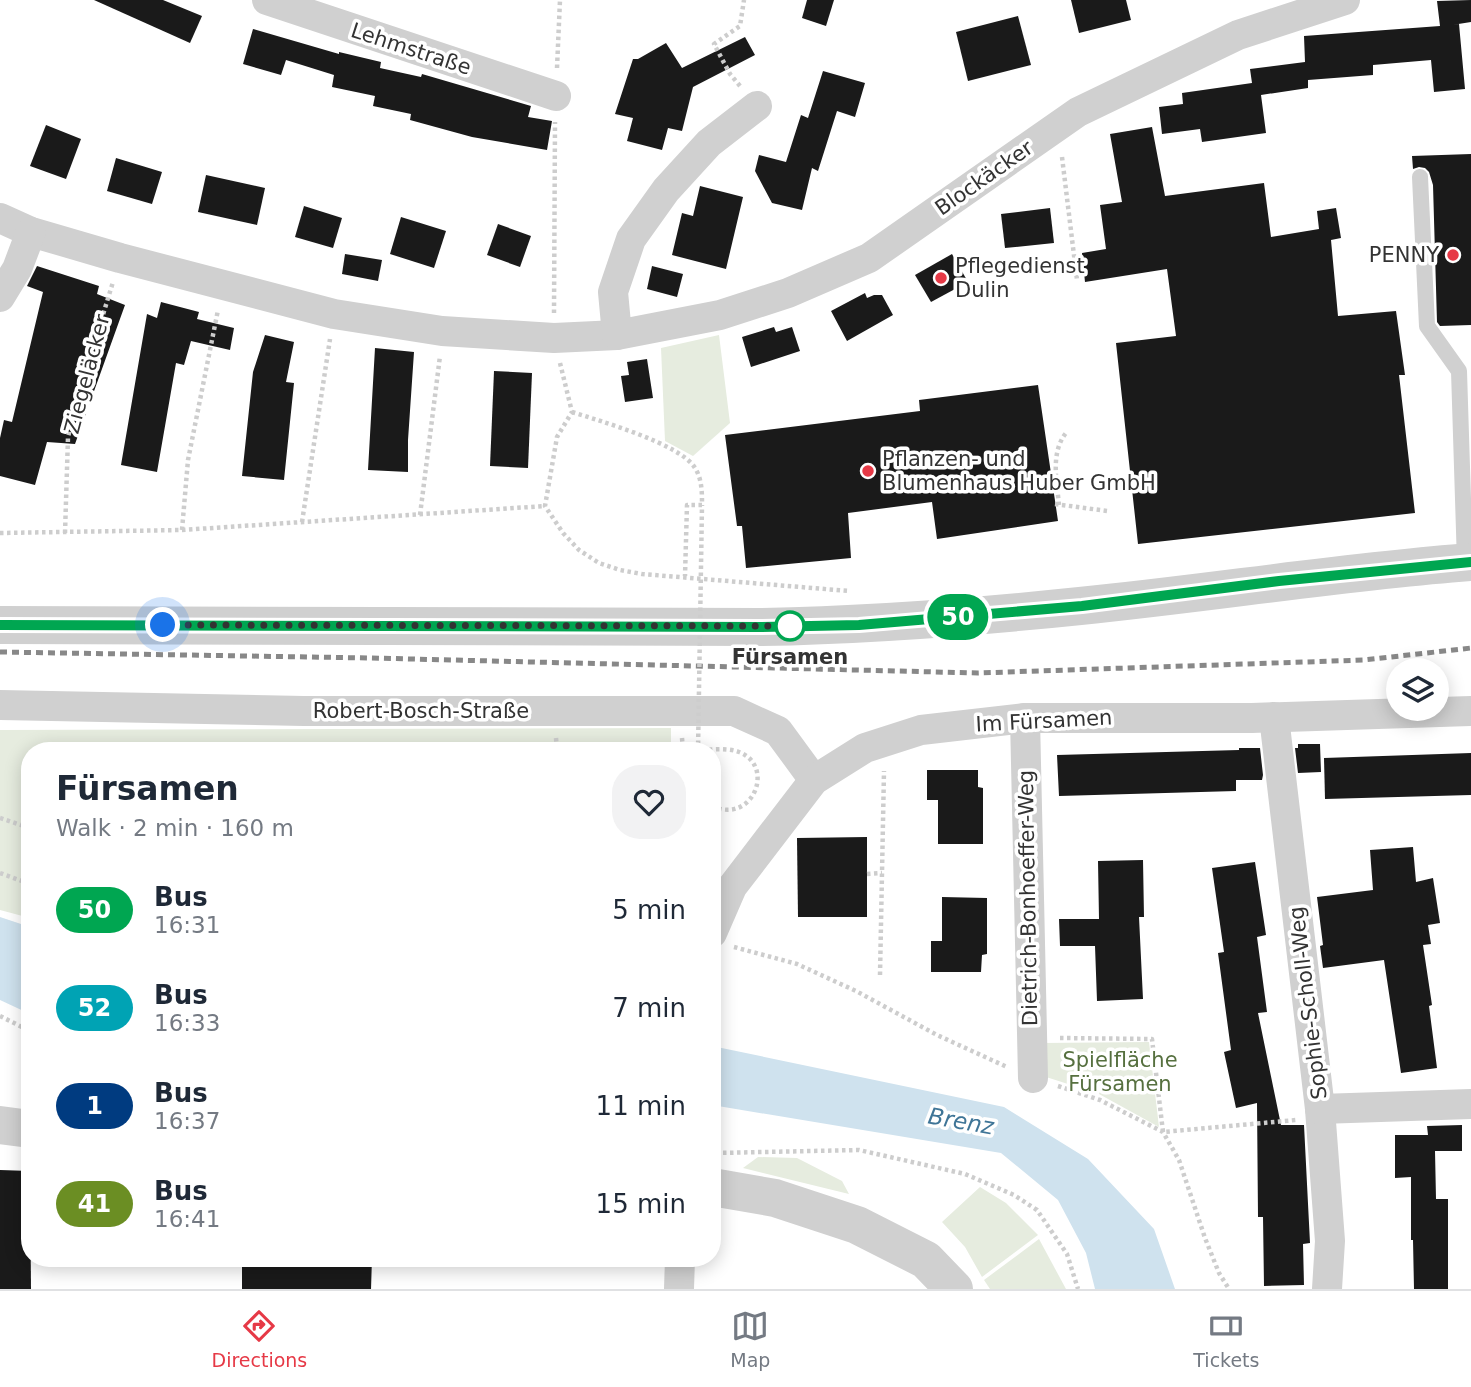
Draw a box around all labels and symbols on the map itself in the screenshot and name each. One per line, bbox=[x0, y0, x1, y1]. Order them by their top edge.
street label: Lehmstraße bbox=[348, 18, 474, 80]
street label: Blockäcker bbox=[931, 135, 1038, 220]
place label: PENNY bbox=[1369, 243, 1439, 267]
marker: PENNY bbox=[1445, 247, 1461, 263]
place label: Pflegedienst Dulin bbox=[955, 254, 1085, 302]
marker: Pflegedienst Dulin bbox=[933, 270, 949, 286]
street label: Ziegeläcker bbox=[60, 311, 115, 436]
place label: Pflanzen- und Blumenhaus Huber GmbH bbox=[882, 447, 1156, 495]
marker: Pflanzen- und Blumenhaus Huber GmbH bbox=[860, 463, 876, 479]
line badge: 50 bbox=[926, 594, 990, 640]
your location bbox=[145, 607, 180, 642]
marker: Fürsamen bbox=[775, 611, 805, 641]
place label: Fürsamen bbox=[732, 645, 848, 669]
street label: Robert-Bosch-Straße bbox=[313, 699, 529, 723]
street label: Im Fürsamen bbox=[975, 705, 1113, 737]
street label: Dietrich-Bonhoeffer-Weg bbox=[1014, 770, 1042, 1026]
street label: Sophie-Scholl-Weg bbox=[1284, 905, 1332, 1101]
park label: Spielfläche Fürsamen bbox=[1062, 1048, 1178, 1096]
water label: Brenz bbox=[926, 1102, 997, 1140]

